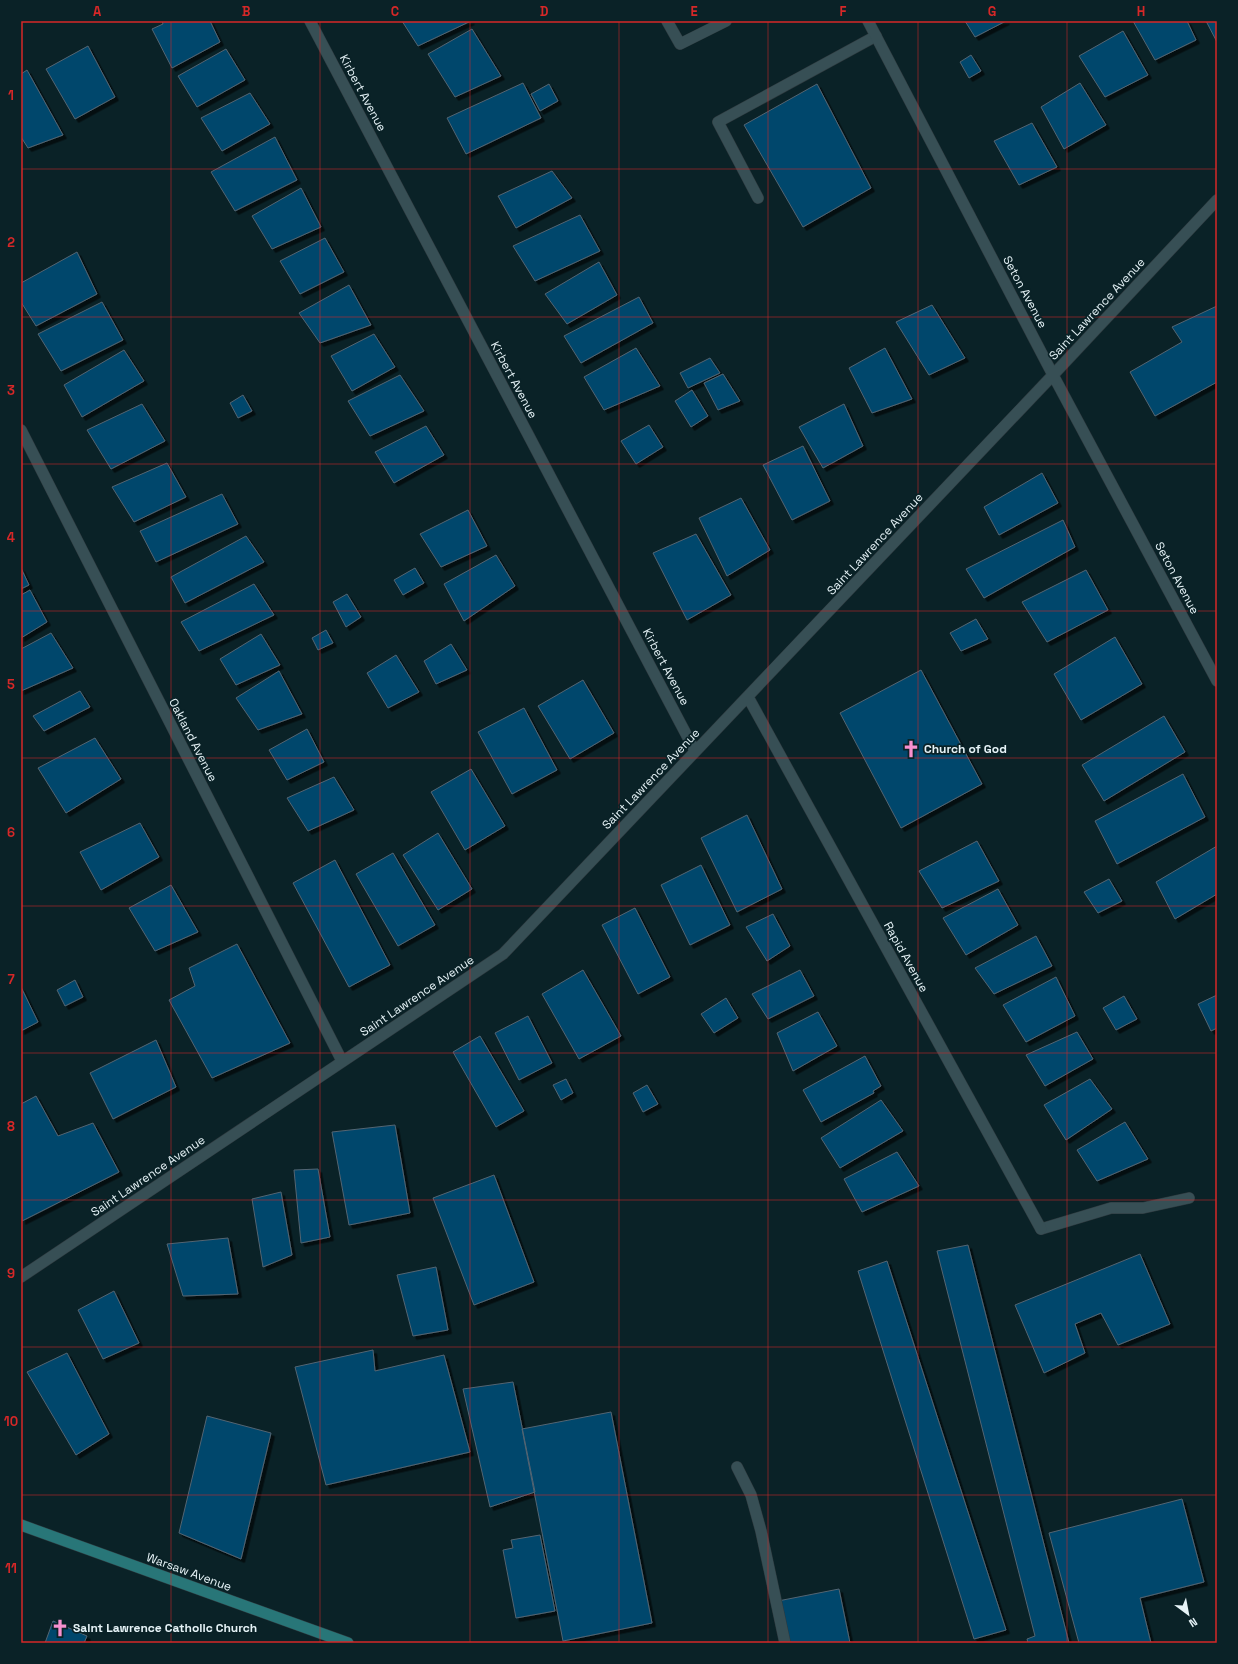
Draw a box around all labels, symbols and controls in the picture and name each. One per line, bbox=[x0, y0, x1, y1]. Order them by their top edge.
text: A bbox=[93, 3, 102, 20]
text: B bbox=[242, 3, 251, 20]
text: C bbox=[391, 3, 399, 20]
text: D bbox=[540, 3, 549, 20]
text: E bbox=[690, 3, 698, 20]
text: F bbox=[840, 3, 847, 20]
text: G bbox=[988, 3, 996, 20]
text: H bbox=[1137, 3, 1145, 20]
street label: Kirbert Avenue bbox=[336, 52, 390, 134]
text: 1 bbox=[8, 87, 14, 104]
text: 2 bbox=[7, 234, 15, 251]
street label: Seton Avenue bbox=[999, 253, 1051, 331]
street label: Saint Lawrence Avenue bbox=[1045, 254, 1149, 364]
street label: Kirbert Avenue bbox=[487, 339, 541, 421]
text: 3 bbox=[7, 382, 15, 399]
street label: Saint Lawrence Avenue bbox=[823, 489, 927, 599]
text: 4 bbox=[7, 529, 15, 546]
street label: Seton Avenue bbox=[1151, 539, 1203, 617]
street label: Kirbert Avenue bbox=[639, 626, 693, 708]
text: 5 bbox=[7, 676, 15, 693]
street label: Oakland Avenue bbox=[165, 696, 221, 784]
street label: Saint Lawrence Avenue bbox=[599, 725, 703, 833]
church icon: Church of God bbox=[901, 739, 921, 759]
place label: Church of God bbox=[924, 741, 1007, 757]
text: 6 bbox=[7, 824, 15, 841]
street label: Rapid Avenue bbox=[880, 919, 932, 995]
street label: Saint Lawrence Avenue bbox=[357, 952, 477, 1040]
text: 7 bbox=[7, 971, 15, 988]
text: 8 bbox=[7, 1118, 15, 1135]
street label: Saint Lawrence Avenue bbox=[88, 1132, 208, 1220]
text: 9 bbox=[7, 1265, 15, 1282]
text: 10 bbox=[4, 1413, 18, 1430]
street label: Warsaw Avenue bbox=[144, 1549, 234, 1595]
text: 11 bbox=[5, 1560, 17, 1577]
north arrow bbox=[1168, 1594, 1208, 1634]
text: N bbox=[1186, 1615, 1200, 1630]
church icon: Saint Lawrence Catholic Church bbox=[50, 1618, 70, 1638]
place label: Saint Lawrence Catholic Church bbox=[73, 1620, 257, 1636]

